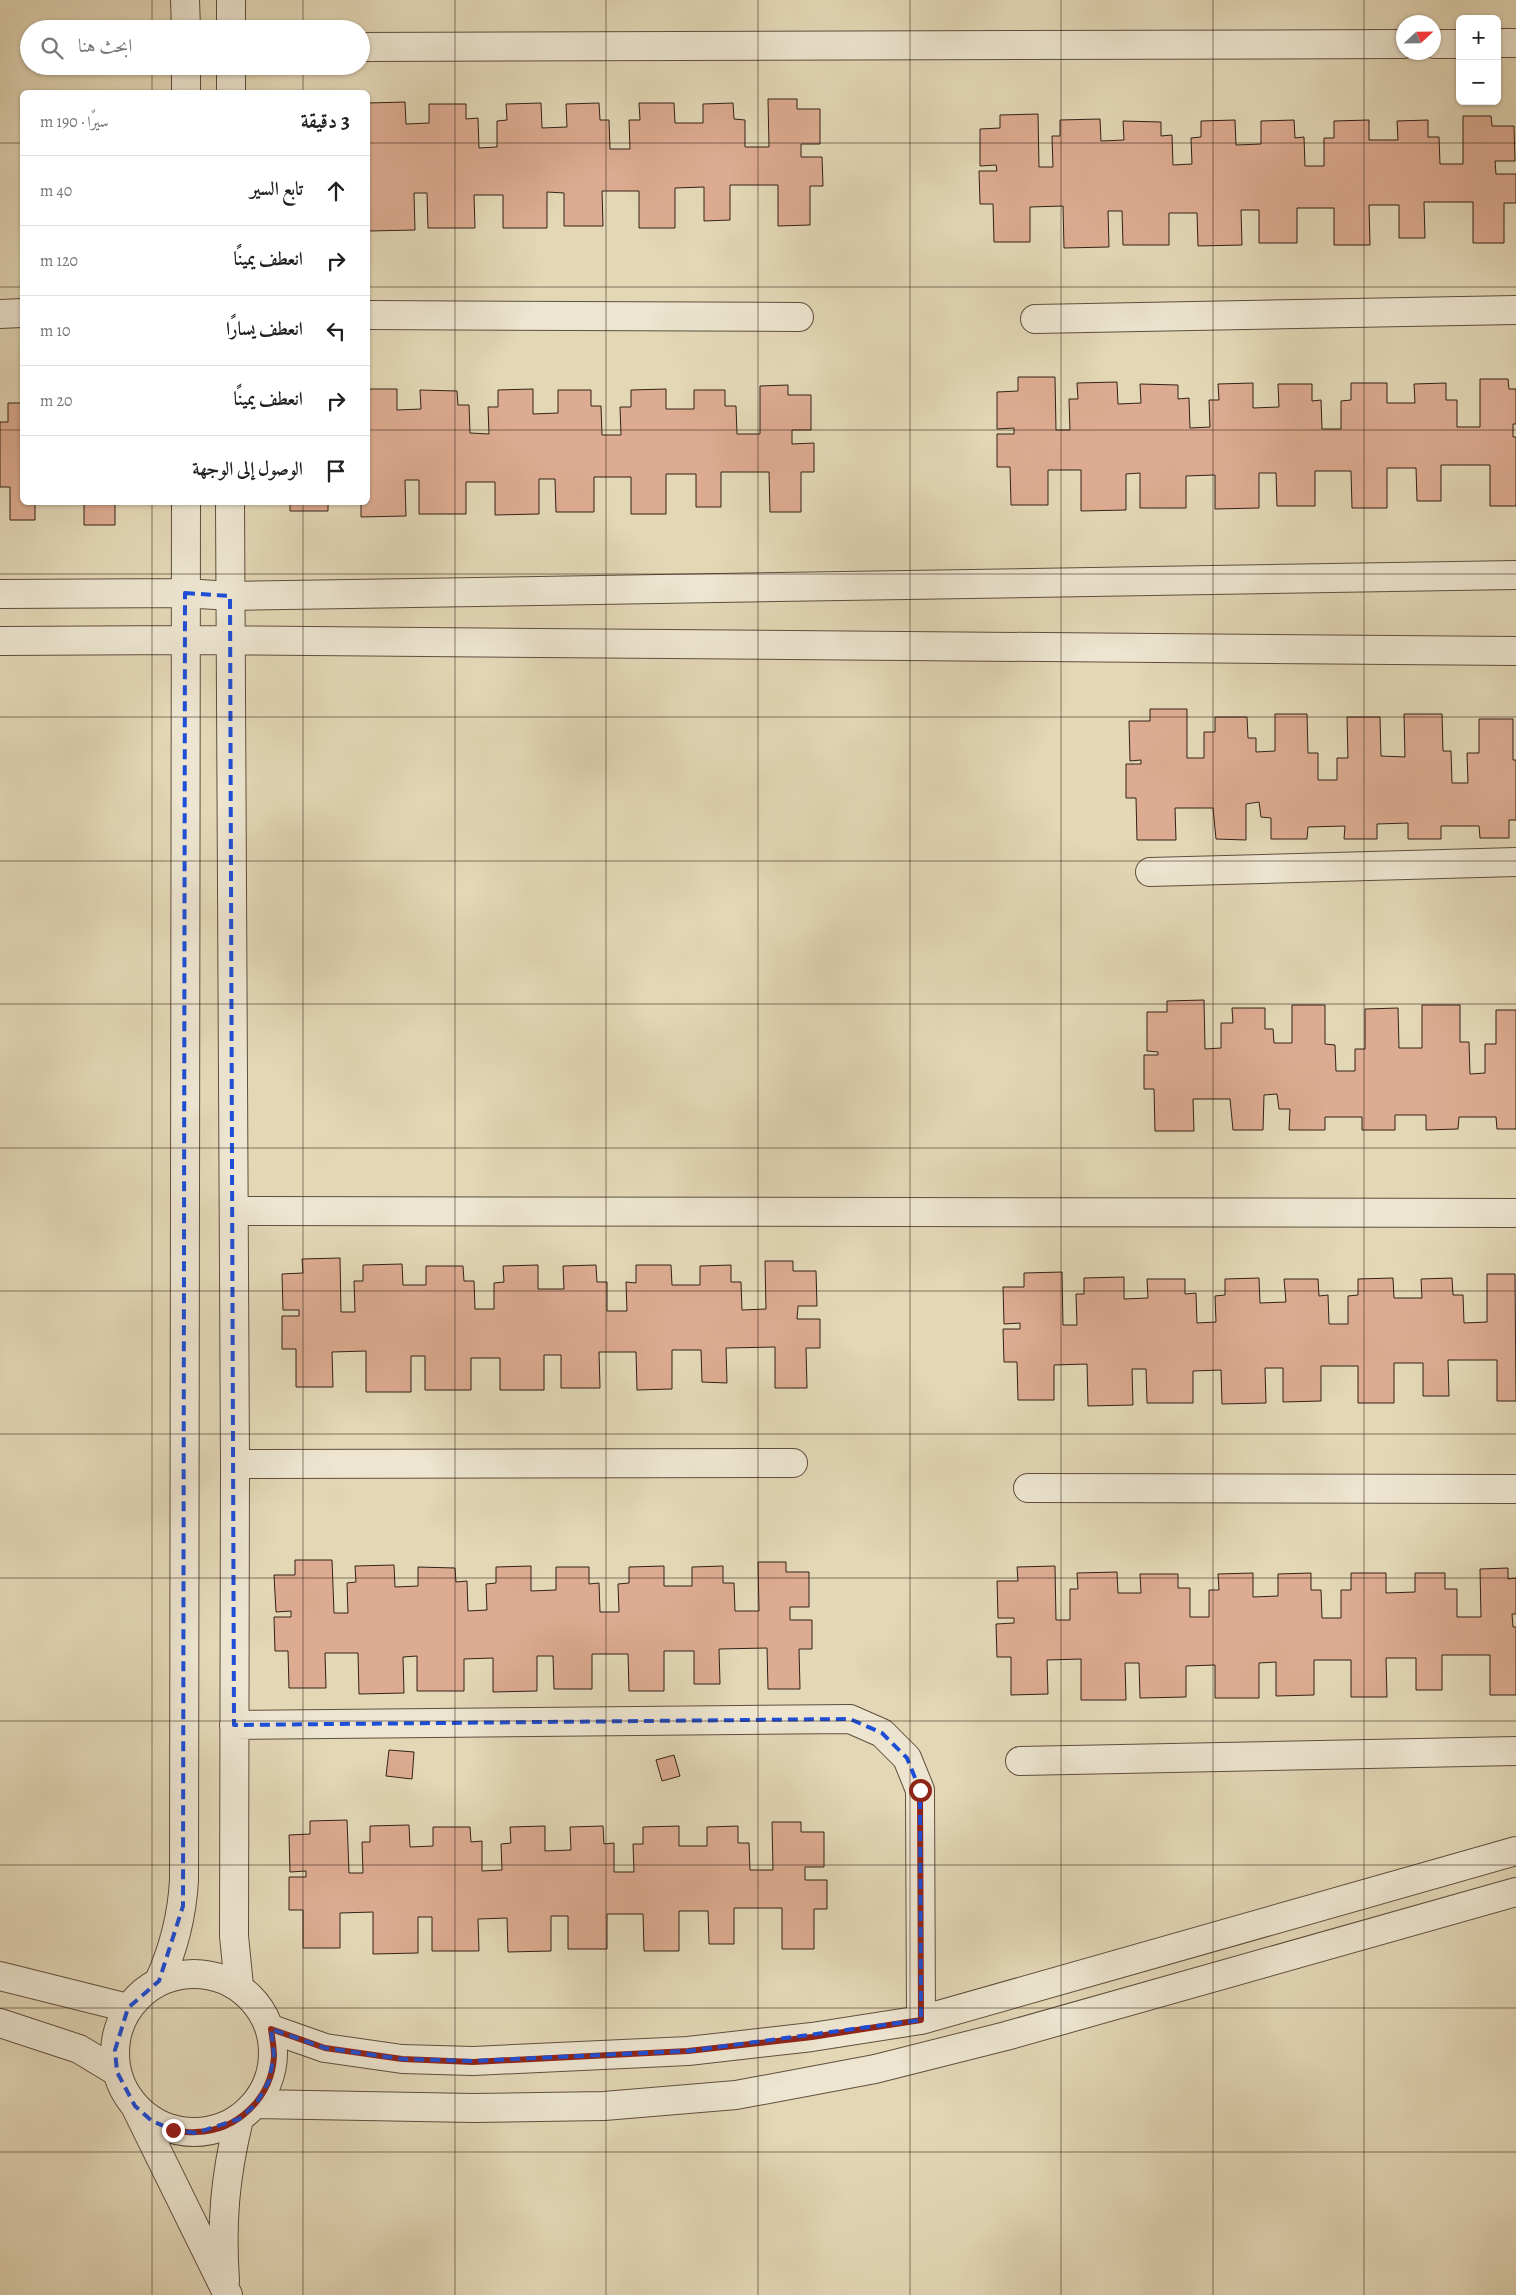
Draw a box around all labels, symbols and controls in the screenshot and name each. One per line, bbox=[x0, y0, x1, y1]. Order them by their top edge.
north arrow bbox=[1396, 15, 1441, 60]
map controls bbox=[1456, 15, 1501, 105]
button: + bbox=[1456, 15, 1501, 60]
search box bbox=[20, 20, 370, 75]
text: ابحث هنا bbox=[78, 33, 132, 59]
icon: search bbox=[38, 34, 66, 62]
button: − bbox=[1456, 60, 1501, 105]
text: 3 دقيقة bbox=[301, 107, 350, 135]
text: سيرًا · 190 m bbox=[40, 111, 109, 133]
text: تابع السير bbox=[250, 176, 303, 202]
icon: ahead bbox=[322, 177, 350, 205]
text: 40 m bbox=[40, 180, 72, 202]
text: انعطف يمينًا bbox=[233, 246, 303, 272]
icon: right bbox=[322, 247, 350, 275]
text: 120 m bbox=[40, 250, 78, 272]
text: انعطف يسارًا bbox=[226, 316, 303, 342]
icon: left bbox=[322, 317, 350, 345]
text: 10 m bbox=[40, 320, 71, 342]
text: انعطف يمينًا bbox=[233, 386, 303, 412]
icon: right bbox=[322, 387, 350, 415]
text: 20 m bbox=[40, 390, 73, 412]
text: الوصول إلى الوجهة bbox=[192, 456, 303, 482]
icon: arrive bbox=[322, 457, 350, 485]
route start bbox=[909, 1779, 932, 1802]
route end bbox=[162, 2119, 185, 2142]

